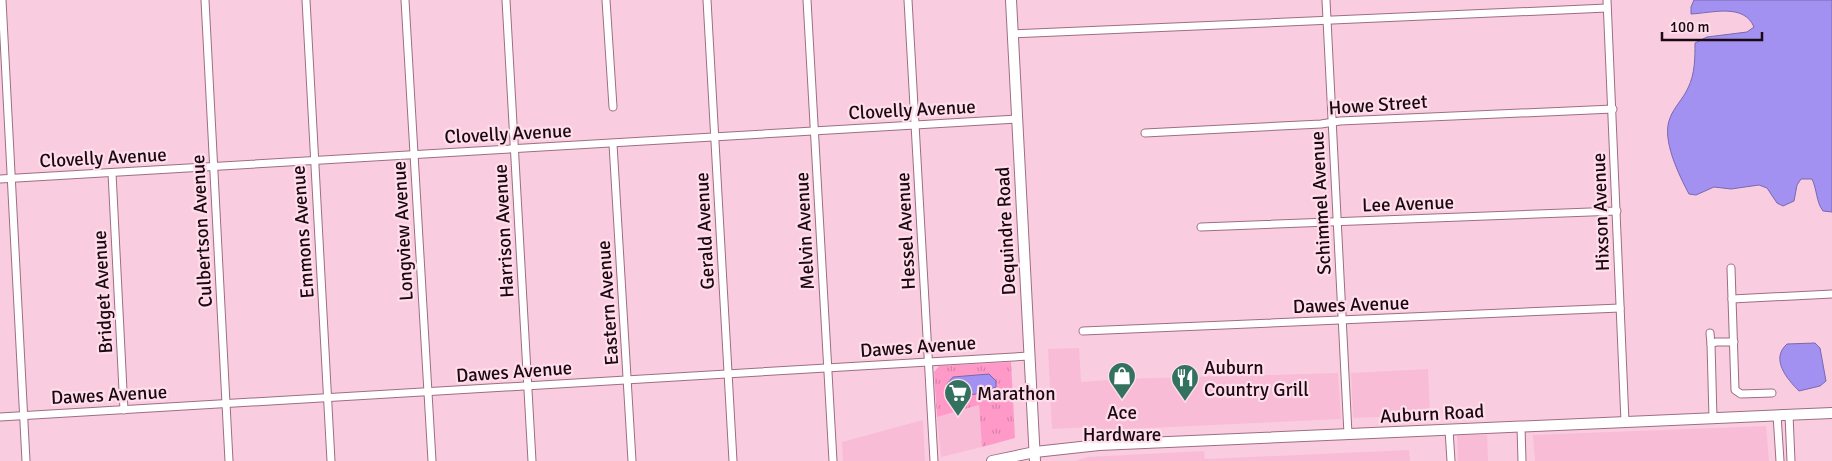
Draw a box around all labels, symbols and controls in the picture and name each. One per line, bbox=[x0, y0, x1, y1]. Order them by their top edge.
scale bar bbox=[1662, 10, 1762, 42]
text: 100 m bbox=[1670, 18, 1710, 36]
street label: Howe Street bbox=[1328, 90, 1429, 120]
street label: Clovelly Avenue bbox=[848, 95, 976, 125]
street label: Clovelly Avenue bbox=[444, 119, 572, 149]
street label: Schimmel Avenue bbox=[1305, 130, 1337, 275]
street label: Clovelly Avenue bbox=[39, 143, 167, 173]
street label: Hixson Avenue bbox=[1587, 152, 1615, 272]
street label: Culbertson Avenue bbox=[186, 154, 218, 308]
street label: Longview Avenue bbox=[387, 160, 419, 301]
street label: Harrison Avenue bbox=[489, 163, 519, 299]
street label: Emmons Avenue bbox=[286, 165, 320, 299]
street label: Dequindre Road bbox=[991, 166, 1021, 296]
street label: Gerald Avenue bbox=[690, 172, 720, 290]
street label: Melvin Avenue bbox=[790, 172, 820, 290]
street label: Hessel Avenue bbox=[891, 172, 921, 290]
street label: Lee Avenue bbox=[1362, 190, 1454, 218]
street label: Bridget Avenue bbox=[88, 230, 118, 354]
street label: Eastern Avenue bbox=[592, 239, 624, 366]
street label: Dawes Avenue bbox=[1292, 291, 1410, 319]
street label: Dawes Avenue bbox=[859, 331, 977, 363]
street label: Dawes Avenue bbox=[455, 356, 573, 388]
place label: Auburn Country Grill bbox=[1204, 356, 1309, 402]
shop icon: Ace Hardware bbox=[1107, 361, 1137, 400]
restaurant icon: Auburn Country Grill bbox=[1170, 363, 1200, 402]
supermarket icon: Marathon bbox=[943, 378, 973, 417]
street label: Dawes Avenue bbox=[50, 380, 168, 410]
place label: Marathon bbox=[977, 382, 1056, 406]
street label: Auburn Road bbox=[1379, 399, 1485, 429]
place label: Ace Hardware bbox=[1083, 401, 1161, 447]

